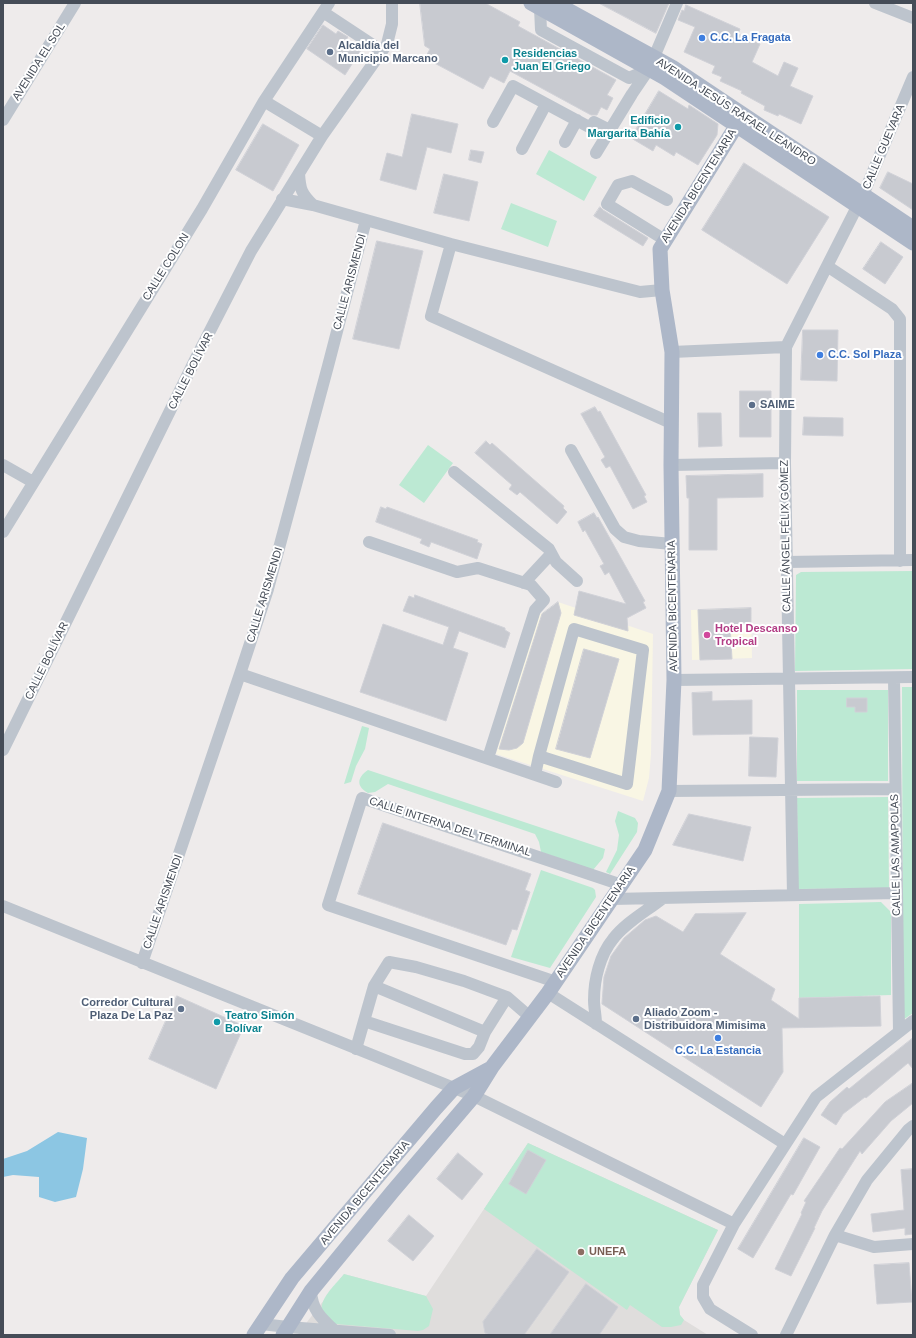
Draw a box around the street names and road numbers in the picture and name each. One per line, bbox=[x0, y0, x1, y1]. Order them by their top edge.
street label: AVENIDA EL SOL bbox=[10, 21, 68, 103]
street label: AVENIDA JESÚS RAFAEL LEANDRO bbox=[654, 55, 818, 169]
street label: CALLE GUEVARA bbox=[860, 103, 908, 191]
street label: AVENIDA BICENTENARIA bbox=[658, 127, 740, 245]
street label: CALLE COLON bbox=[140, 231, 192, 303]
street label: CALLE ARISMENDI bbox=[331, 232, 369, 332]
street label: CALLE BOLÍVAR bbox=[166, 330, 216, 412]
street label: CALLE ÁNGEL FÉLIX GÓMEZ bbox=[778, 460, 794, 612]
street label: AVENIDA BICENTENARIA bbox=[665, 540, 681, 672]
street label: CALLE ARISMENDI bbox=[244, 546, 286, 644]
street label: CALLE BOLÍVAR bbox=[22, 620, 72, 702]
street label: CALLE LAS AMAPOLAS bbox=[888, 794, 904, 916]
street label: CALLE INTERNA DEL TERMINAL bbox=[367, 795, 533, 859]
street label: CALLE ARISMENDI bbox=[141, 853, 185, 951]
street label: AVENIDA BICENTENARIA bbox=[554, 864, 638, 980]
street label: AVENIDA BICENTENARIA bbox=[318, 1138, 412, 1248]

